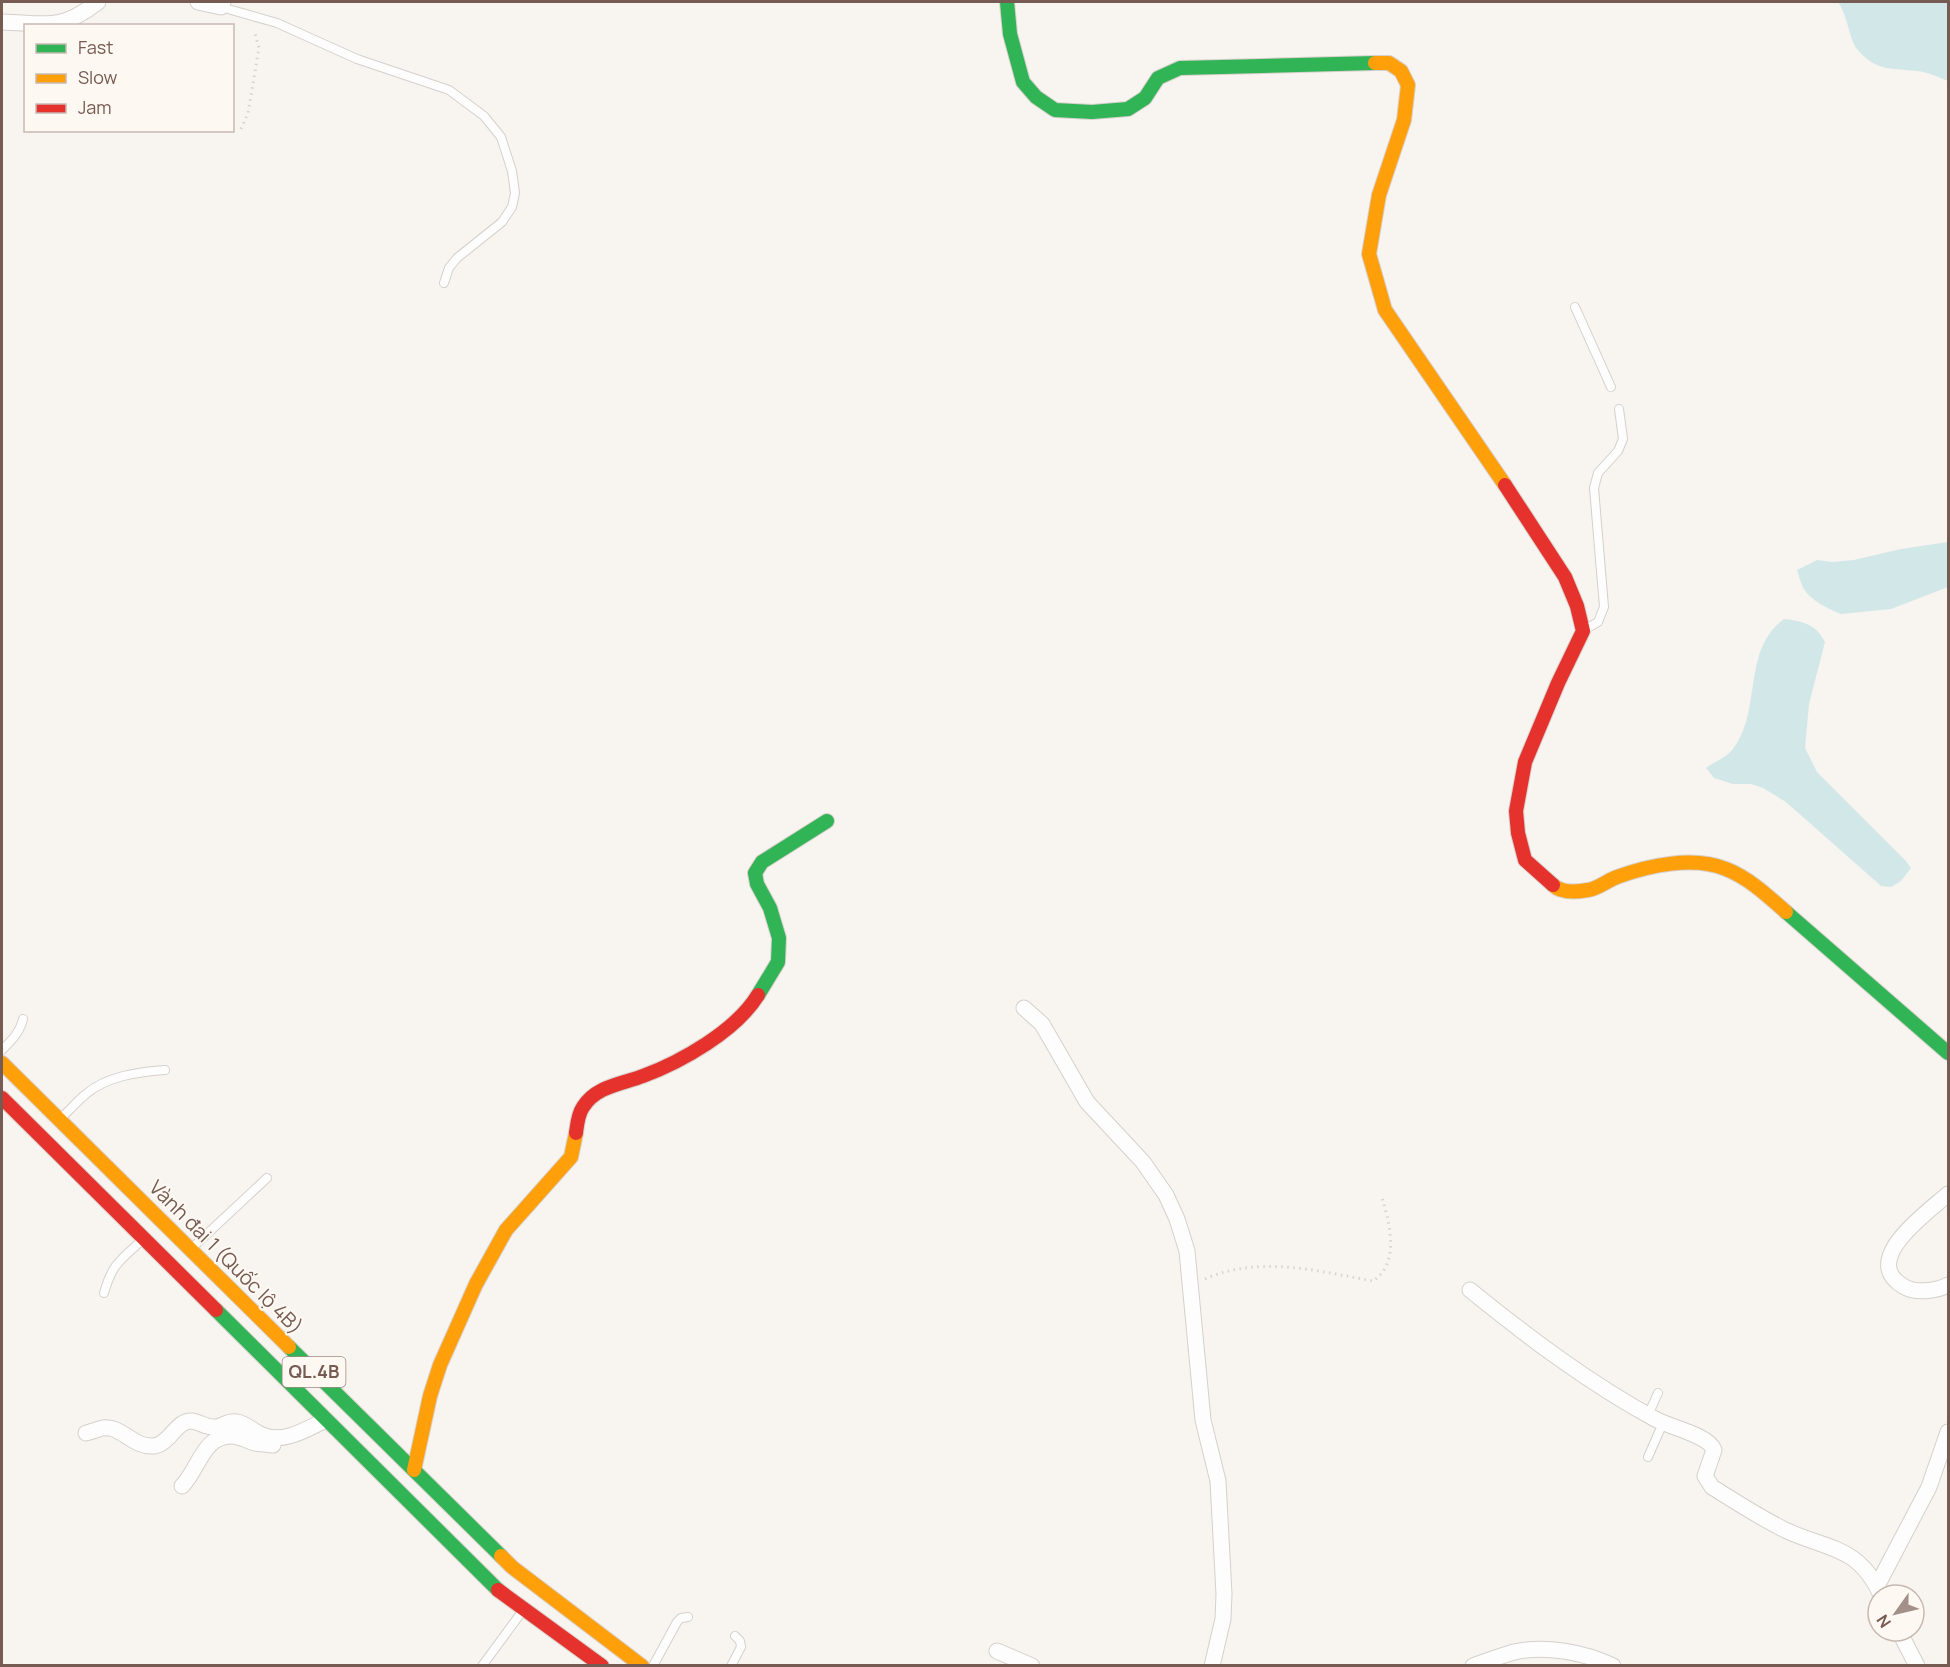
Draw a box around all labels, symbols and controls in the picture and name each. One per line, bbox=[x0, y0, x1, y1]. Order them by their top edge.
legend bbox=[24, 24, 234, 132]
text: Fast bbox=[78, 35, 113, 59]
text: Slow bbox=[78, 65, 118, 89]
text: Jam bbox=[78, 95, 112, 119]
street label: Vành đai 1 (Quốc lộ 4B) bbox=[144, 1174, 309, 1339]
road number: QL.4B bbox=[282, 1357, 346, 1387]
north arrow bbox=[1866, 1583, 1926, 1643]
text: N bbox=[1871, 1610, 1896, 1632]

